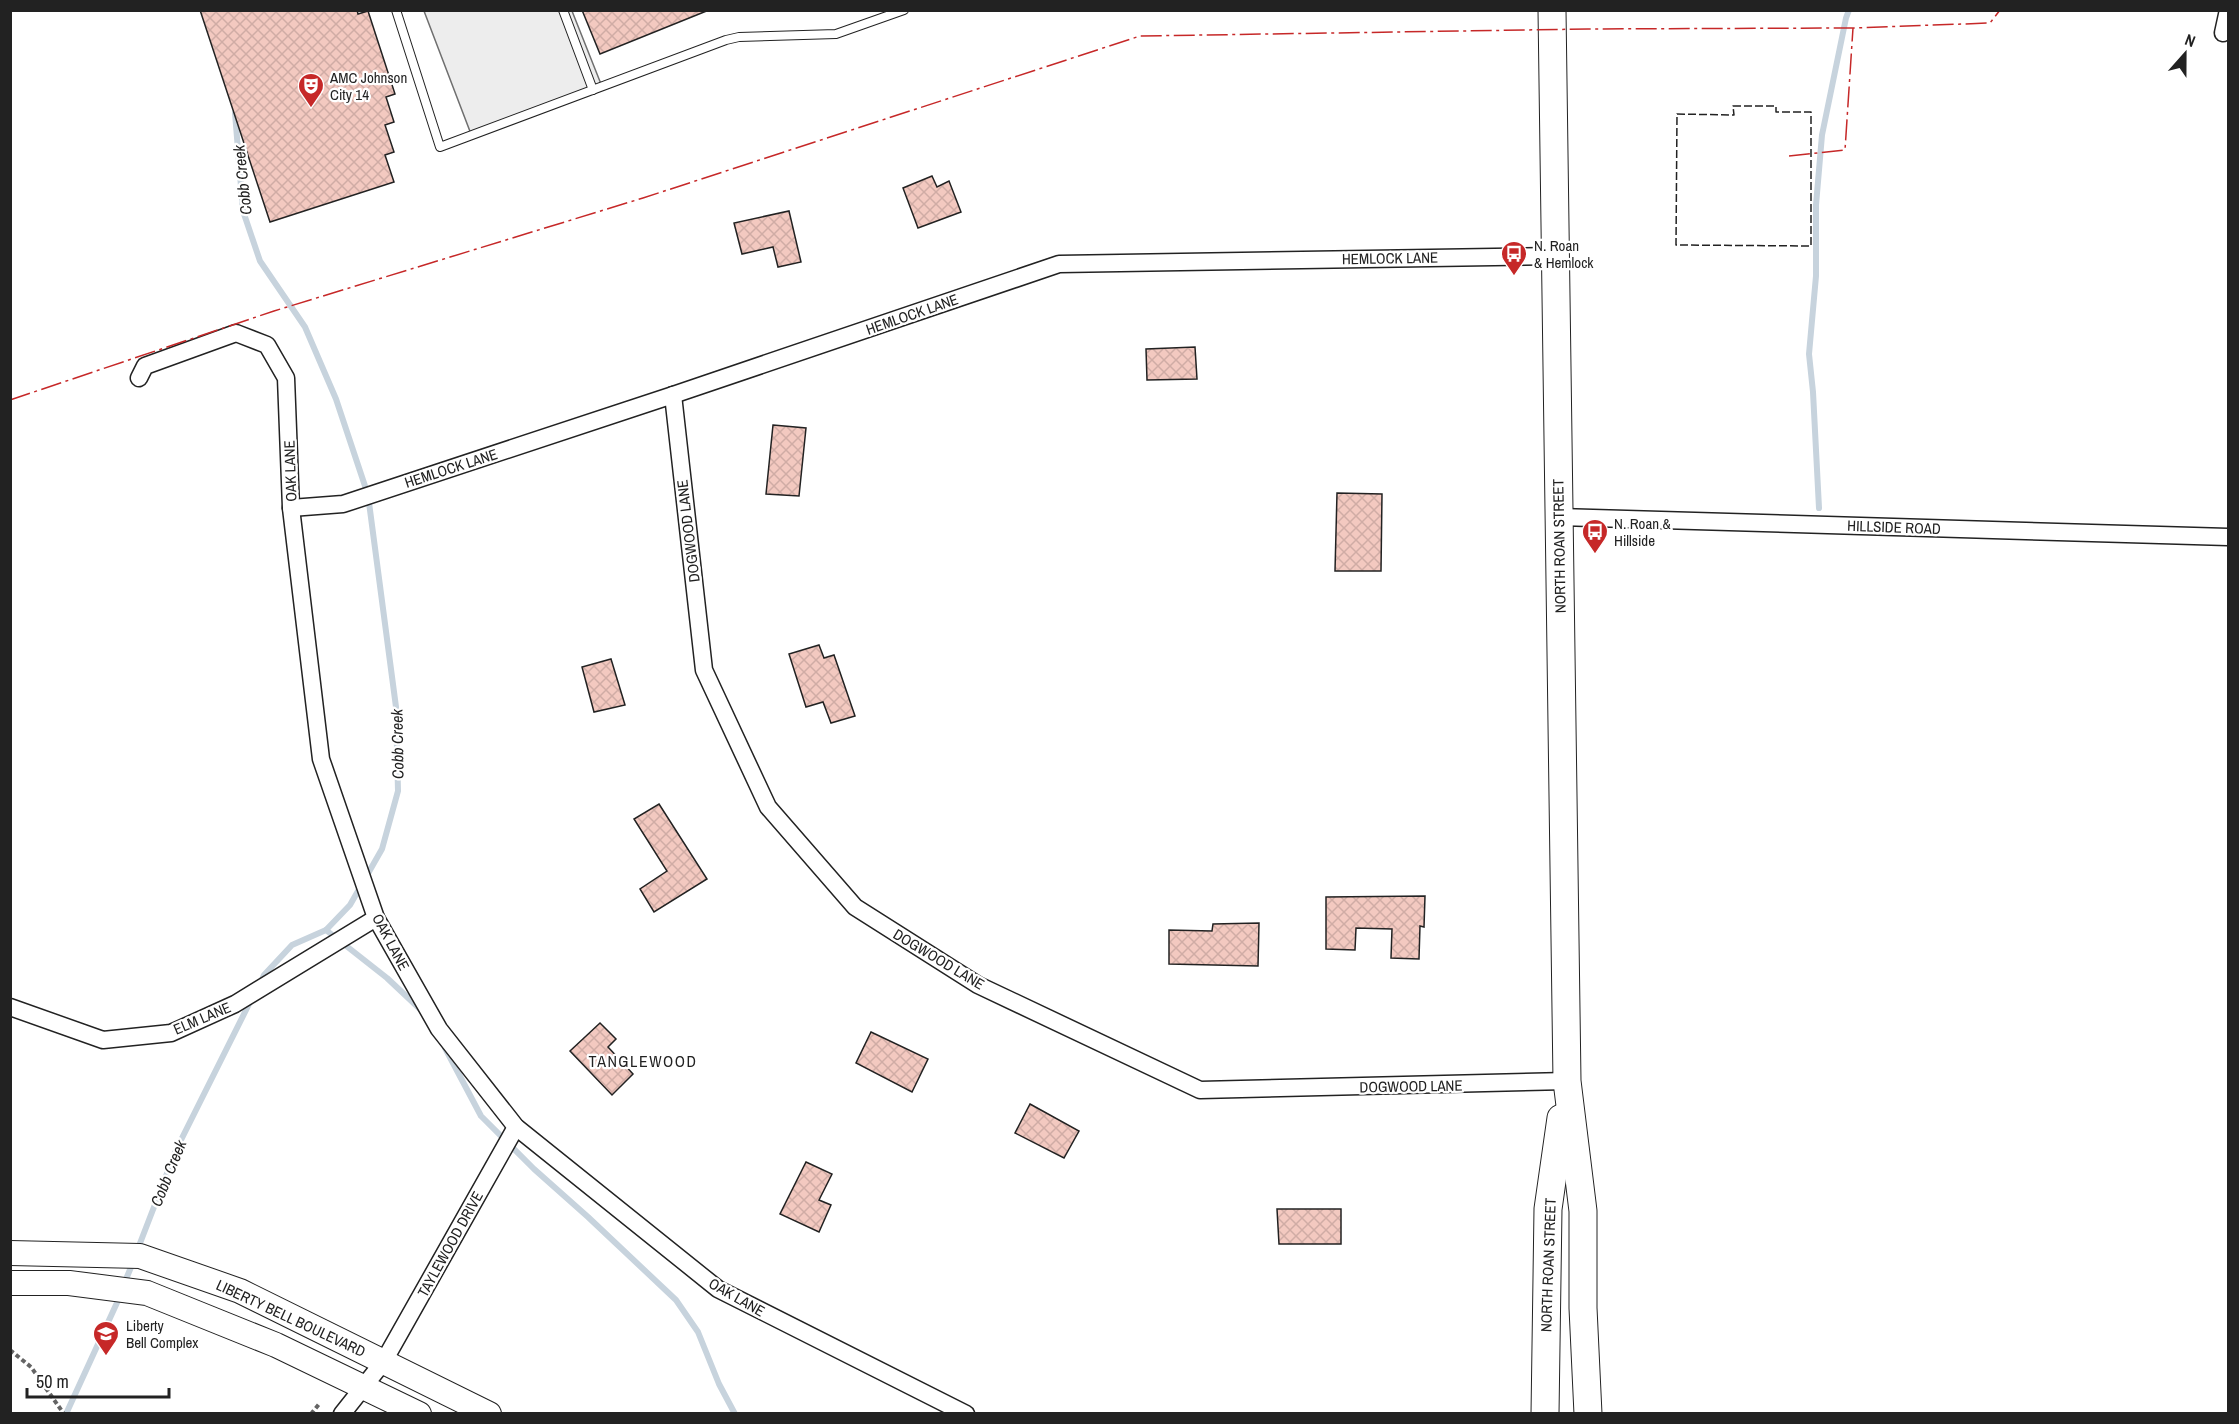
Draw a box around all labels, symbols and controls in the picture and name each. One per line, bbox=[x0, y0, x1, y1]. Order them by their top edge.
north arrow bbox=[2155, 24, 2215, 84]
text: N bbox=[2182, 28, 2199, 52]
place label: AMC Johnson City 14 bbox=[329, 67, 407, 105]
theatre icon: AMC Johnson City 14 bbox=[296, 71, 326, 109]
water label: Cobb Creek bbox=[227, 144, 257, 216]
place label: N. Roan & Hemlock bbox=[1534, 235, 1594, 273]
bus stop icon: N. Roan & Hemlock bbox=[1499, 239, 1529, 277]
street label: HEMLOCK LANE bbox=[1342, 247, 1438, 269]
street label: HEMLOCK LANE bbox=[863, 288, 961, 340]
street label: OAK LANE bbox=[278, 440, 302, 502]
street label: HEMLOCK LANE bbox=[402, 443, 500, 493]
street label: NORTH ROAN STREET bbox=[1547, 478, 1571, 613]
street label: DOGWOOD LANE bbox=[671, 479, 705, 583]
place label: N. Roan & Hillside bbox=[1614, 513, 1672, 551]
street label: HILLSIDE ROAD bbox=[1847, 515, 1941, 539]
bus stop icon: N. Roan & Hillside bbox=[1580, 517, 1610, 555]
water label: Cobb Creek bbox=[385, 708, 409, 779]
street label: OAK LANE bbox=[367, 910, 415, 974]
street label: DOGWOOD LANE bbox=[889, 923, 989, 995]
street label: ELM LANE bbox=[170, 996, 234, 1040]
district label: TANGLEWOOD bbox=[589, 1050, 697, 1072]
street label: DOGWOOD LANE bbox=[1359, 1075, 1463, 1097]
water label: Cobb Creek bbox=[145, 1136, 191, 1210]
street label: TAYLEWOOD DRIVE bbox=[412, 1187, 488, 1301]
street label: NORTH ROAN STREET bbox=[1535, 1197, 1561, 1333]
street label: OAK LANE bbox=[705, 1273, 769, 1321]
street label: LIBERTY BELL BOULEVARD bbox=[213, 1274, 369, 1362]
place label: Liberty Bell Complex bbox=[126, 1315, 199, 1353]
school or university icon: Liberty Bell Complex bbox=[91, 1319, 121, 1357]
scale bar bbox=[27, 1361, 170, 1399]
text: 50 m bbox=[36, 1369, 69, 1394]

